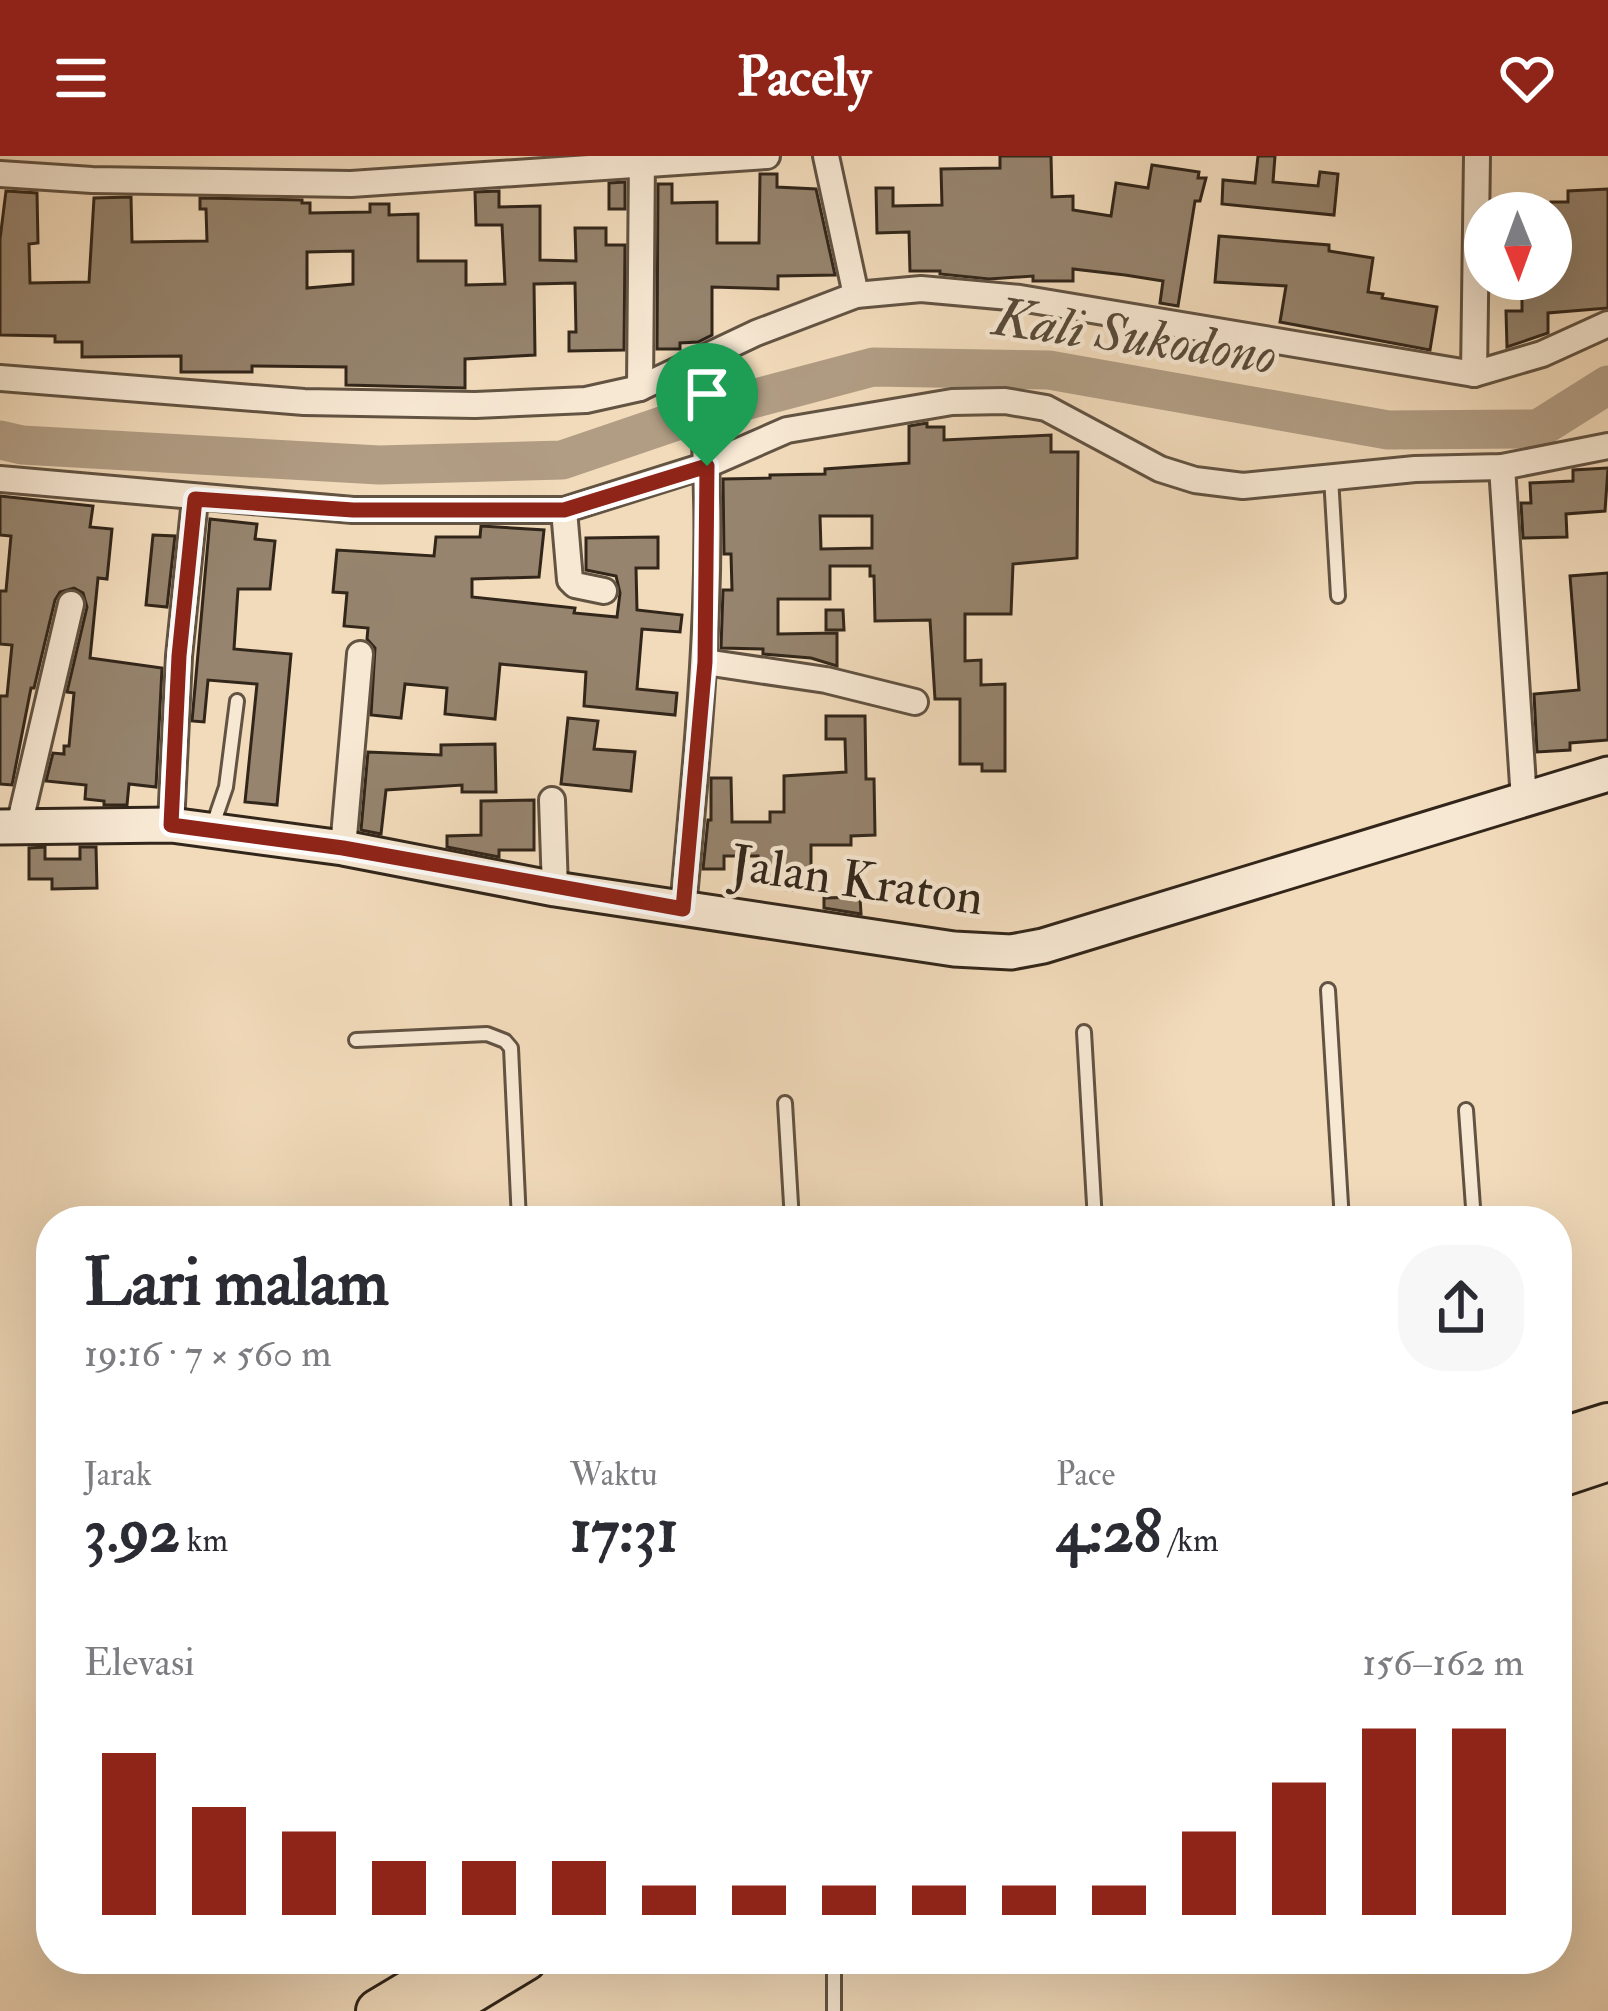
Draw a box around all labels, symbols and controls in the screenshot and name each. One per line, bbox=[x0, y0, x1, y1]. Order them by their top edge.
text: Pacely bbox=[737, 44, 871, 112]
icon: menu bbox=[48, 45, 114, 111]
icon: heart bbox=[1494, 45, 1560, 111]
north arrow bbox=[1464, 192, 1572, 300]
map controls bbox=[1464, 192, 1572, 300]
water label: Kali Sukodono bbox=[986, 283, 1281, 391]
pin bbox=[656, 343, 758, 466]
icon: arrive bbox=[674, 361, 740, 427]
street label: Jalan Kraton bbox=[725, 831, 987, 930]
text: Lari malam bbox=[84, 1242, 389, 1325]
button: share bbox=[1398, 1245, 1524, 1371]
text: 19:16 · 7 × 560 m bbox=[84, 1329, 332, 1378]
text: Jarak bbox=[84, 1454, 152, 1495]
text: Waktu bbox=[570, 1454, 657, 1495]
text: Pace bbox=[1056, 1454, 1115, 1495]
text: 3.92 bbox=[84, 1495, 180, 1570]
text: 17:31 bbox=[570, 1495, 678, 1570]
text: 4:28 bbox=[1056, 1495, 1162, 1570]
text: km bbox=[180, 1520, 228, 1561]
text: /km bbox=[1162, 1520, 1219, 1561]
text: Elevasi bbox=[84, 1638, 195, 1687]
text: 156–162 m bbox=[1362, 1638, 1524, 1687]

